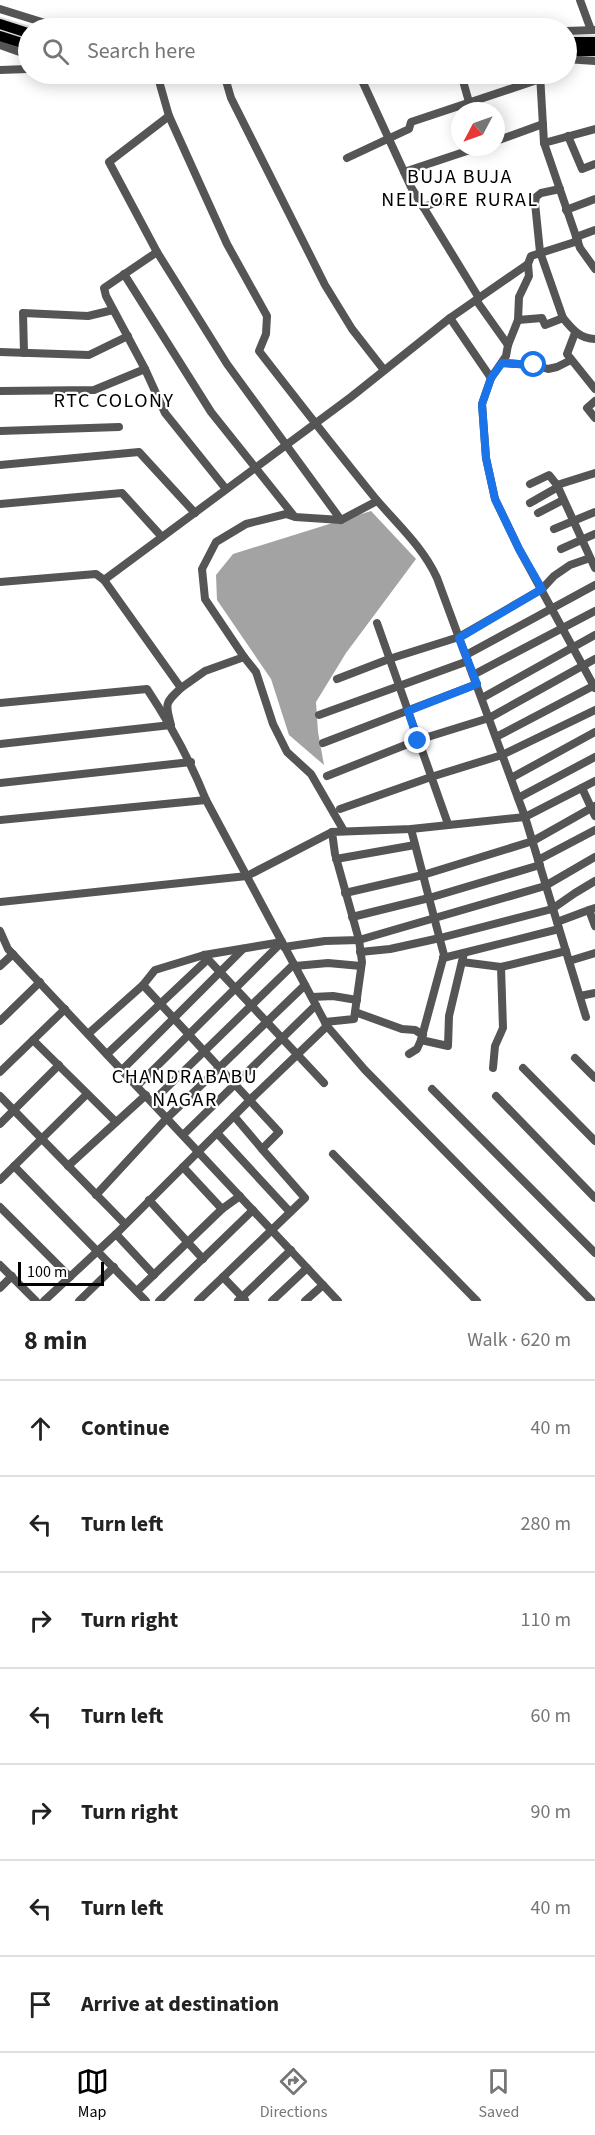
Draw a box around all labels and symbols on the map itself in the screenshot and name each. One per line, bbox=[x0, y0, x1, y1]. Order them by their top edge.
north arrow bbox=[451, 102, 505, 156]
district label: BUJA BUJA NELLORE RURAL bbox=[381, 163, 539, 214]
route start bbox=[520, 351, 546, 377]
district label: RTC COLONY bbox=[54, 387, 174, 415]
route end bbox=[404, 727, 430, 753]
district label: CHANDRABABU NAGAR bbox=[112, 1063, 258, 1114]
scale bar bbox=[18, 1259, 104, 1286]

